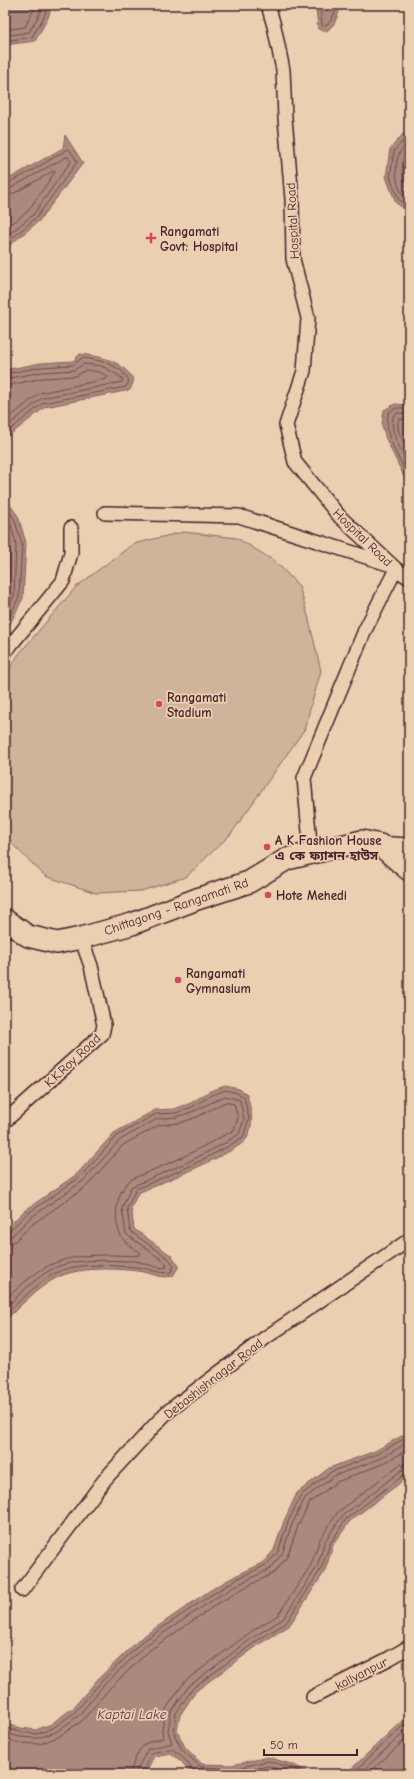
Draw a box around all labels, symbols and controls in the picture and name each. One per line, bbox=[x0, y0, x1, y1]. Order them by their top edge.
street label: Hospital Road bbox=[283, 182, 302, 260]
place label: Rangamati Govt: Hospital bbox=[160, 224, 238, 254]
marker: Rangamati Govt: Hospital bbox=[145, 232, 157, 244]
street label: Hospital Road bbox=[330, 505, 395, 569]
place label: Rangamati Stadium bbox=[167, 690, 226, 720]
marker: Rangamati Stadium bbox=[154, 699, 164, 709]
place label: A K Fashion House এ কে ফ্যাশন হাউস bbox=[275, 833, 382, 863]
marker: A K Fashion House এ কে ফ্যাশন হাউস bbox=[262, 842, 272, 852]
street label: Chittagong - Rangamati Rd bbox=[102, 875, 250, 938]
place label: Hote Mehedi bbox=[276, 888, 347, 903]
marker: Hote Mehedi bbox=[263, 890, 273, 900]
place label: Rangamati Gymnasium bbox=[186, 966, 251, 996]
marker: Rangamati Gymnasium bbox=[173, 975, 183, 985]
street label: K.K.Roy Road bbox=[41, 1031, 103, 1090]
street label: Debashishnagar Road bbox=[161, 1335, 266, 1422]
street label: kallyanpur bbox=[333, 1654, 391, 1693]
water label: Kaptai Lake bbox=[97, 1706, 167, 1723]
scale bar bbox=[264, 1731, 357, 1757]
text: 50 m bbox=[270, 1738, 298, 1752]

